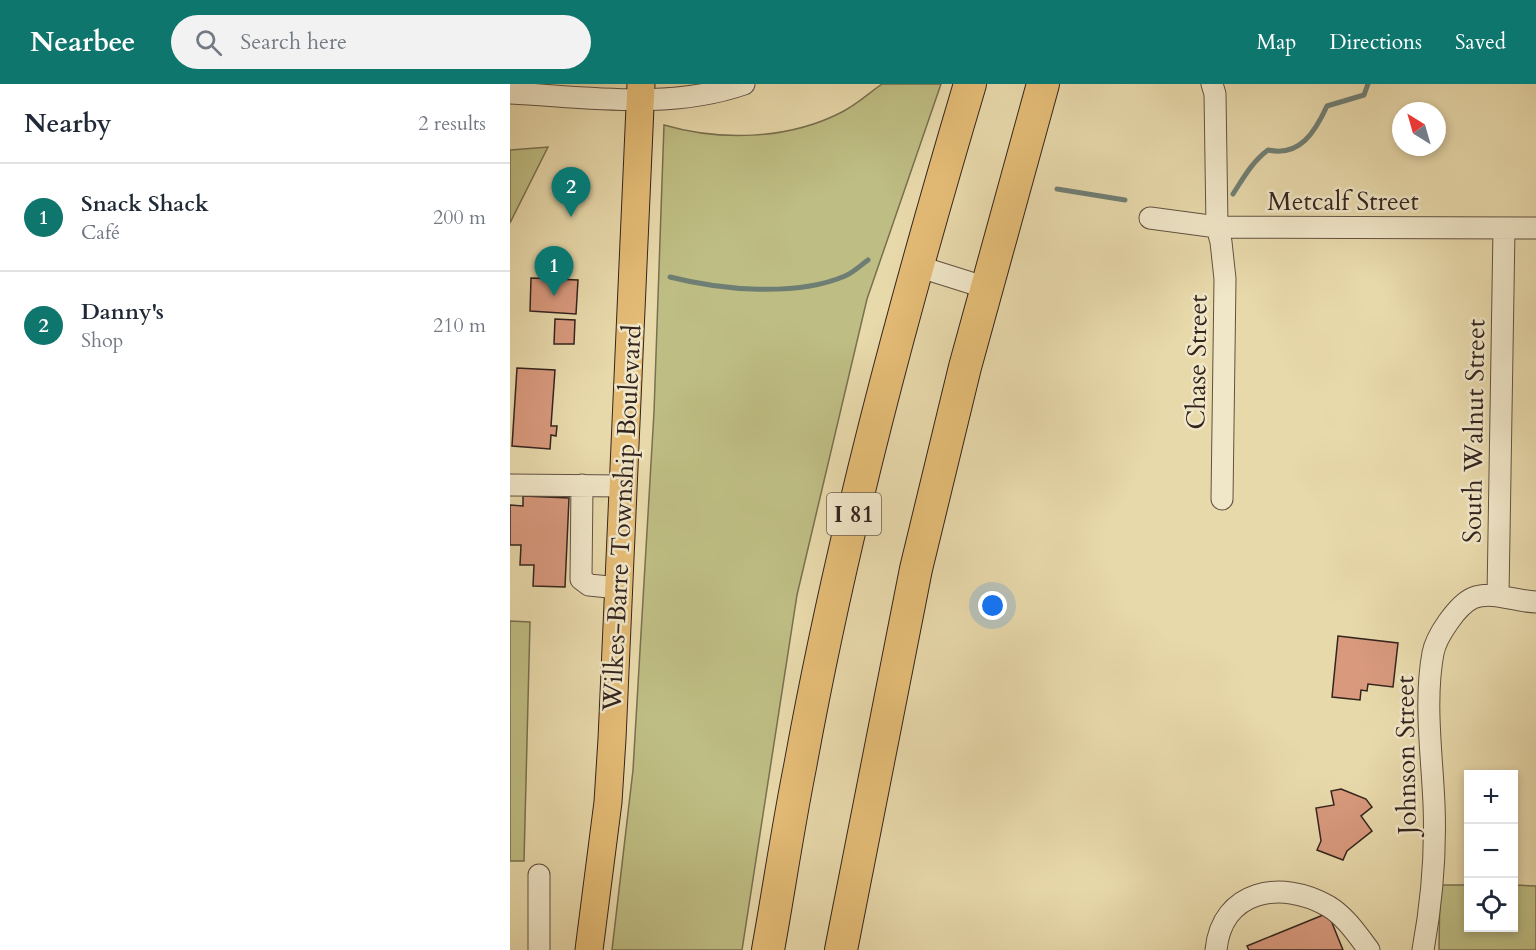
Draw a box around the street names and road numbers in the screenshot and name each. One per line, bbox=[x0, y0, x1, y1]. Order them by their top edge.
street label: Metcalf Street bbox=[1267, 184, 1419, 219]
street label: Chase Street bbox=[1178, 294, 1216, 430]
street label: South Walnut Street bbox=[1455, 319, 1493, 543]
street label: Wilkes-Barre Township Boulevard bbox=[594, 324, 650, 713]
road number: I 81 bbox=[827, 493, 881, 535]
street label: Johnson Street bbox=[1387, 675, 1425, 839]

